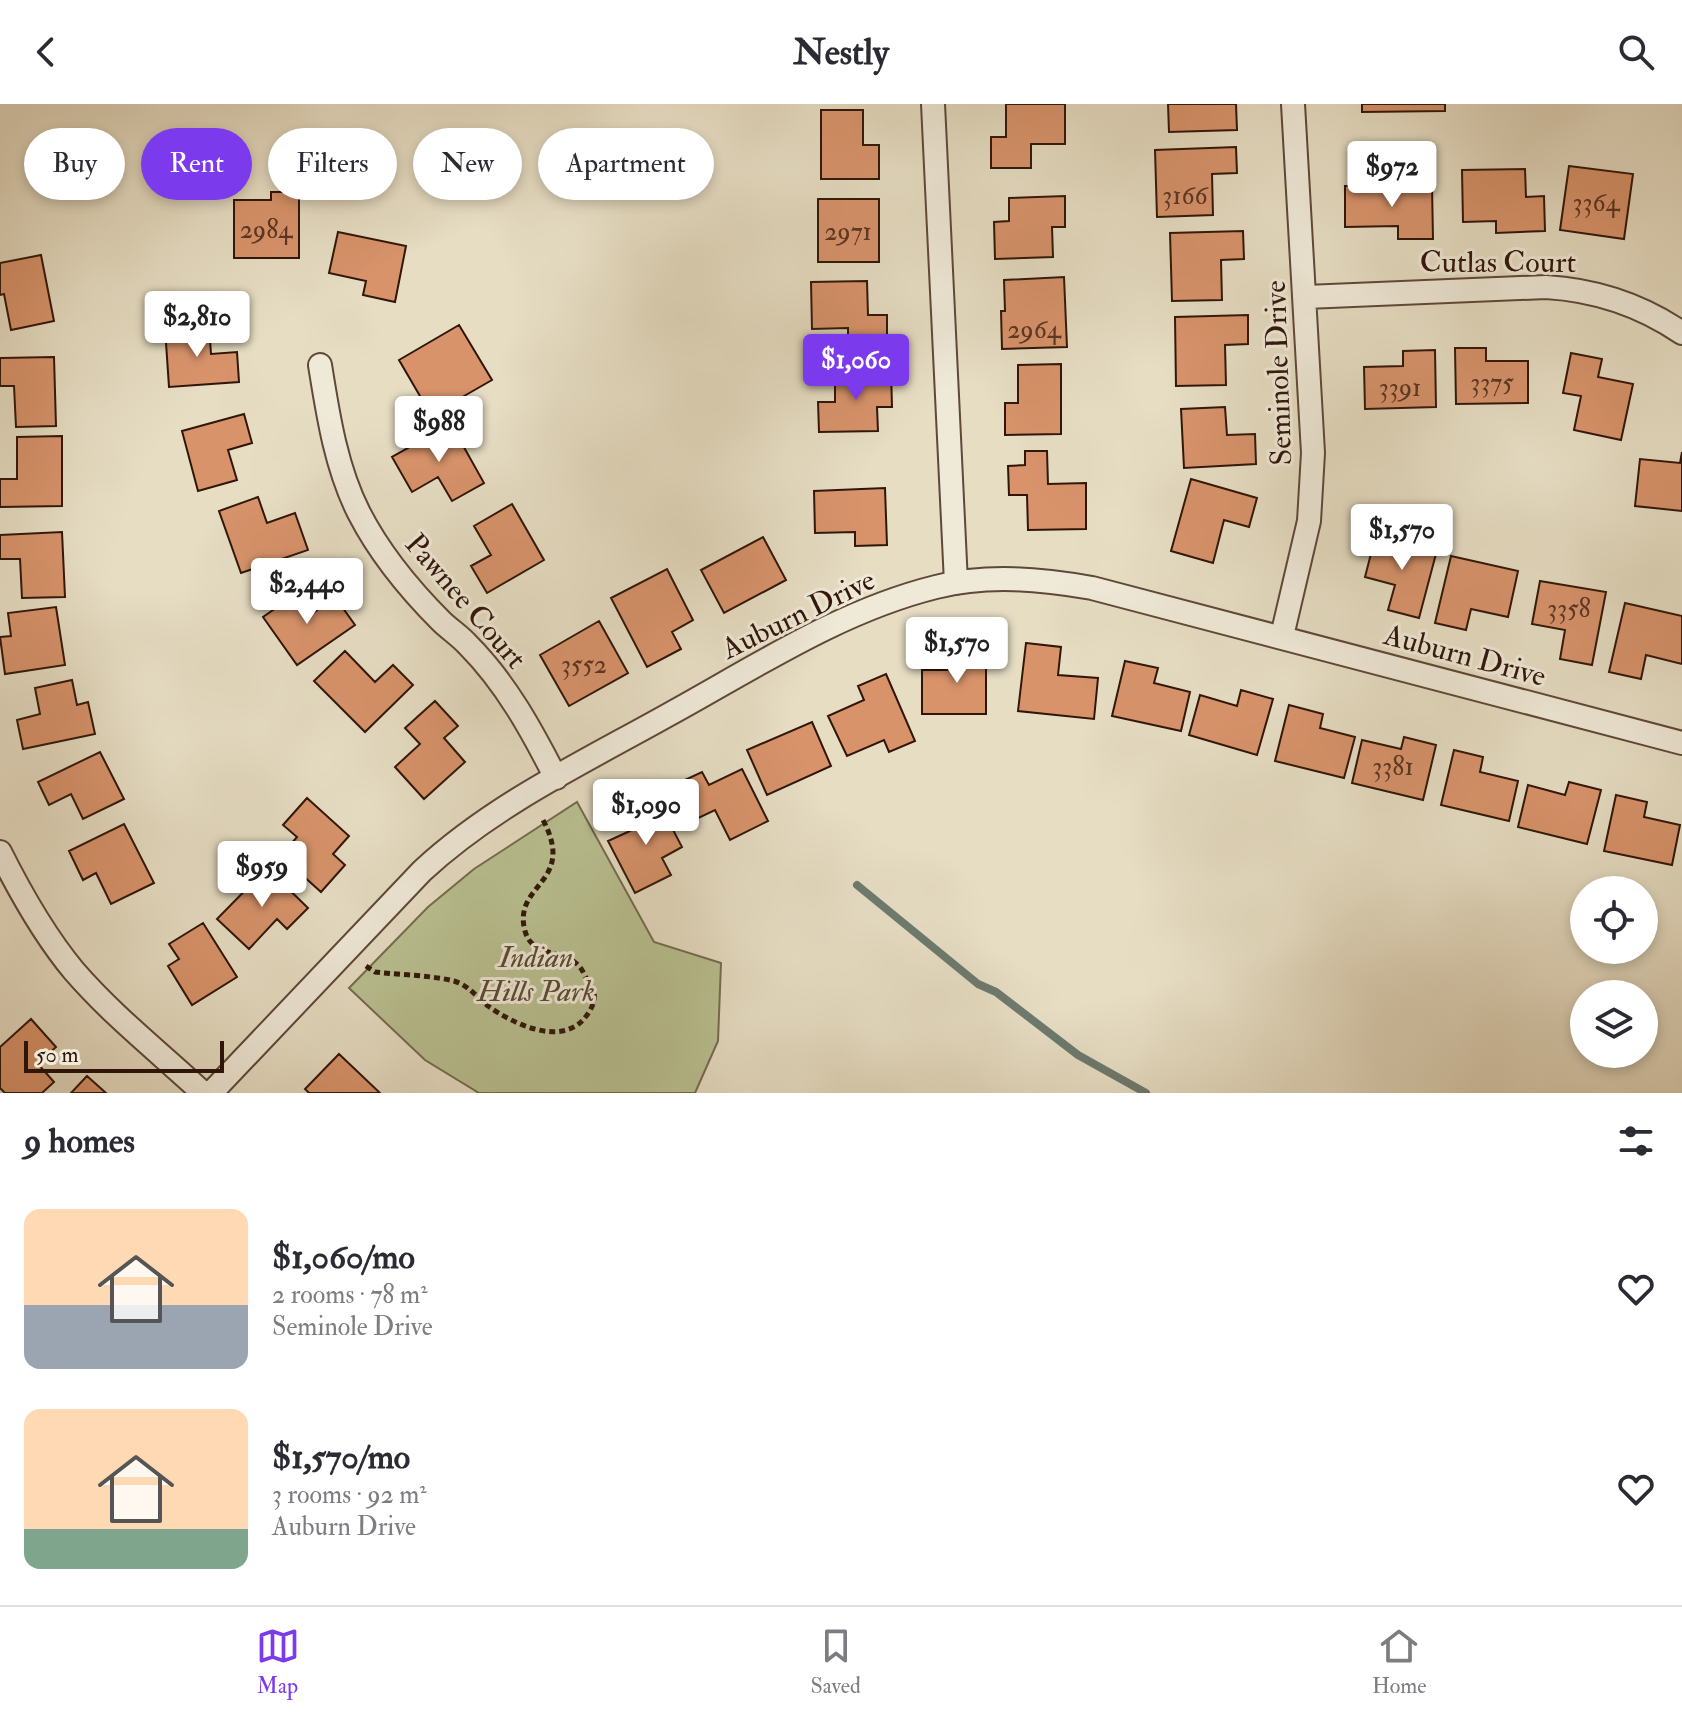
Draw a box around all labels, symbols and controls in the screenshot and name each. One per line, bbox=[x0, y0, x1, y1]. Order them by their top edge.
icon: back bbox=[24, 30, 68, 74]
text: Nestly bbox=[793, 30, 889, 75]
icon: search bbox=[1614, 30, 1658, 74]
chip: Buy bbox=[24, 128, 125, 200]
chip: Rent bbox=[141, 128, 252, 200]
chip: Filters bbox=[268, 128, 397, 200]
chip: New bbox=[413, 128, 522, 200]
chip: Apartment bbox=[538, 128, 714, 200]
pin: $972 bbox=[1345, 141, 1439, 209]
text: $972 bbox=[1365, 151, 1419, 183]
house number: 3166 bbox=[1162, 180, 1210, 212]
house number: 3364 bbox=[1572, 187, 1621, 219]
house number: 2984 bbox=[240, 214, 293, 246]
house number: 2971 bbox=[824, 216, 872, 248]
street label: Cutlas Court bbox=[1420, 244, 1576, 281]
street label: Seminole Drive bbox=[1257, 280, 1300, 466]
pin: $2,810 bbox=[132, 291, 262, 359]
text: $2,810 bbox=[163, 301, 231, 333]
house number: 2964 bbox=[1007, 314, 1062, 346]
pin: $1,060 bbox=[791, 334, 921, 402]
text: $1,060 bbox=[821, 344, 891, 376]
house number: 3375 bbox=[1470, 367, 1514, 399]
house number: 3391 bbox=[1379, 372, 1421, 404]
pin: $988 bbox=[392, 396, 486, 464]
text: $988 bbox=[413, 406, 465, 438]
pin: $1,570 bbox=[1337, 504, 1467, 572]
text: $1,570 bbox=[1369, 514, 1435, 546]
street label: Pawnee Court bbox=[397, 526, 535, 677]
pin: $2,440 bbox=[242, 558, 372, 626]
street label: Auburn Drive bbox=[715, 561, 881, 668]
text: $2,440 bbox=[269, 568, 345, 600]
house number: 3358 bbox=[1547, 593, 1591, 625]
street label: Auburn Drive bbox=[1379, 616, 1550, 695]
pin: $1,570 bbox=[892, 617, 1022, 685]
text: $1,570 bbox=[924, 627, 990, 659]
house number: 3552 bbox=[561, 649, 607, 681]
house number: 3381 bbox=[1372, 751, 1414, 783]
pin: $1,090 bbox=[581, 779, 711, 847]
text: $1,090 bbox=[611, 789, 681, 821]
pin: $959 bbox=[215, 841, 309, 909]
text: $959 bbox=[236, 851, 288, 883]
map controls bbox=[1570, 876, 1658, 1068]
button: locate bbox=[1570, 876, 1658, 964]
park label: Indian Hills Park bbox=[475, 939, 595, 1010]
button: layers bbox=[1570, 980, 1658, 1068]
scale bar bbox=[24, 1037, 224, 1073]
text: 50 m bbox=[36, 1041, 78, 1069]
icon: filters bbox=[1614, 1119, 1658, 1163]
text: 9 homes bbox=[24, 1120, 135, 1163]
text: $1,060/mo bbox=[272, 1236, 415, 1279]
icon: home bbox=[88, 1241, 184, 1337]
icon: heart bbox=[1614, 1267, 1658, 1311]
text: 2 rooms · 78 m² bbox=[272, 1279, 428, 1311]
text: Seminole Drive bbox=[272, 1311, 433, 1343]
text: $1,570/mo bbox=[272, 1436, 410, 1479]
icon: home bbox=[88, 1441, 184, 1537]
icon: heart bbox=[1614, 1467, 1658, 1511]
text: 3 rooms · 92 m² bbox=[272, 1479, 427, 1511]
text: Auburn Drive bbox=[272, 1511, 416, 1543]
tab: Map bbox=[256, 1624, 300, 1700]
tab: Saved bbox=[811, 1624, 861, 1700]
tab: Home bbox=[1372, 1624, 1426, 1700]

